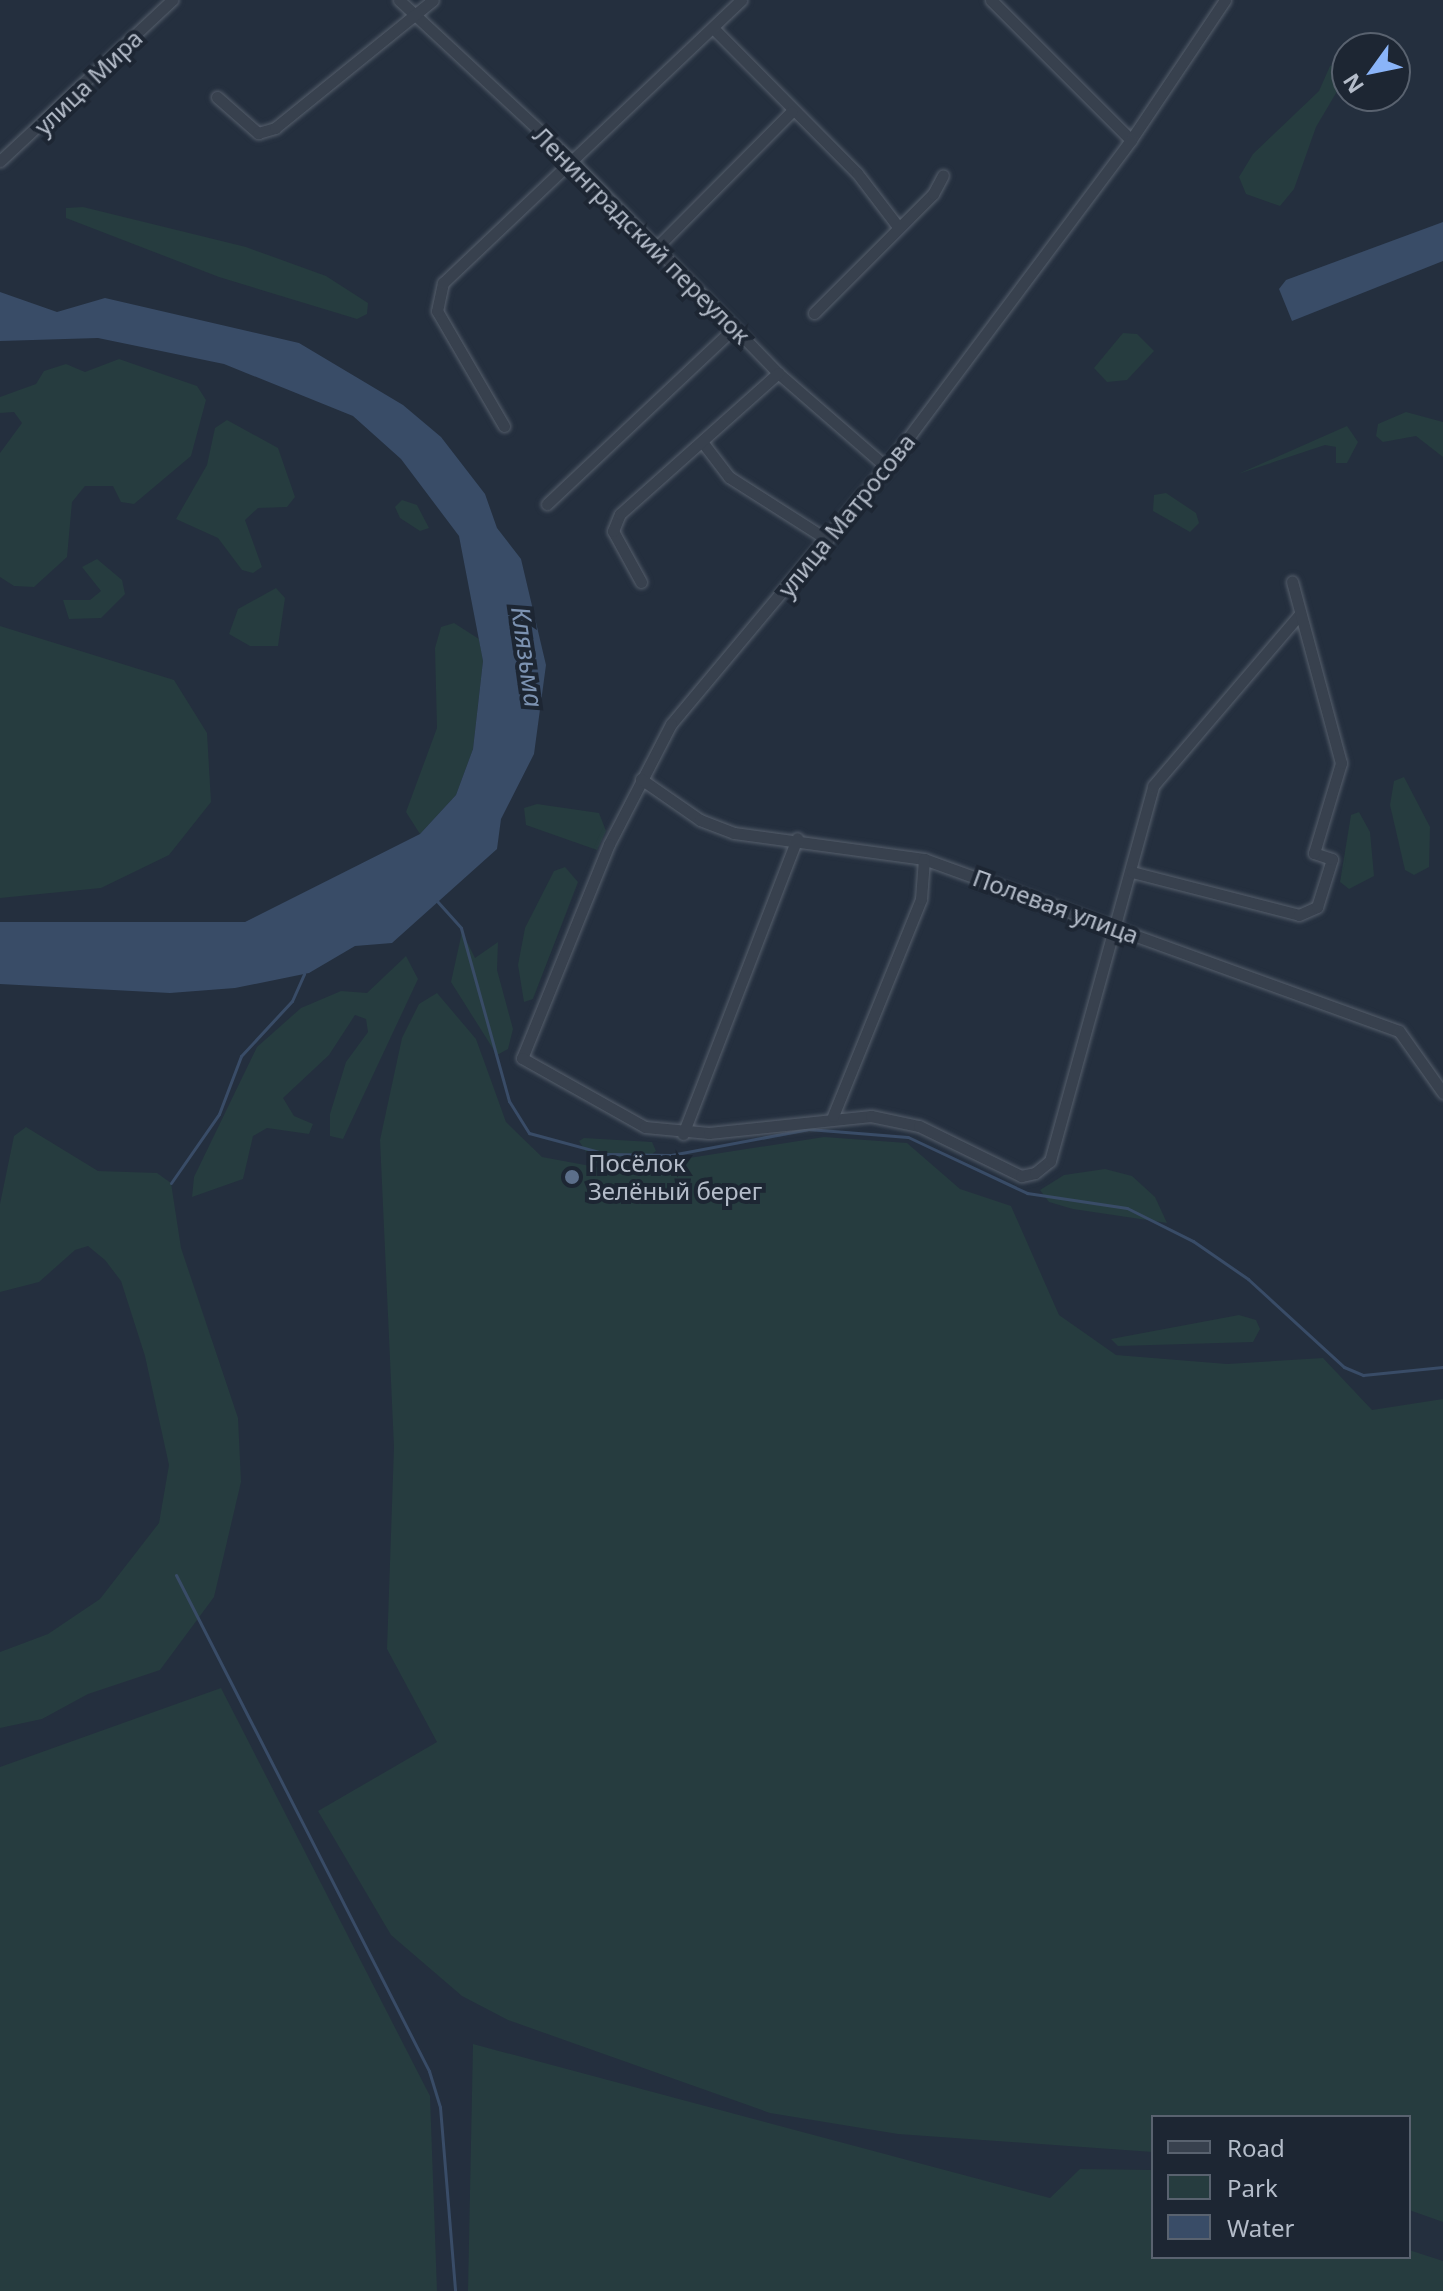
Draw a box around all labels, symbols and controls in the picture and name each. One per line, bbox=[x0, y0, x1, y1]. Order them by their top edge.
street label: улица Мира bbox=[28, 23, 148, 141]
north arrow bbox=[1331, 32, 1411, 112]
text: N bbox=[1335, 68, 1370, 100]
street label: Ленинградский переулок bbox=[528, 121, 756, 349]
street label: улица Матросова bbox=[771, 427, 921, 603]
water label: Клязьма bbox=[504, 604, 550, 710]
street label: Полевая улица bbox=[969, 863, 1143, 949]
place label: Посёлок Зелёный берег bbox=[588, 1149, 762, 1205]
marker: Посёлок Зелёный берег bbox=[563, 1168, 581, 1186]
legend bbox=[1151, 2115, 1411, 2259]
text: Road bbox=[1227, 2131, 1285, 2164]
text: Park bbox=[1227, 2171, 1278, 2204]
text: Water bbox=[1227, 2211, 1294, 2244]

